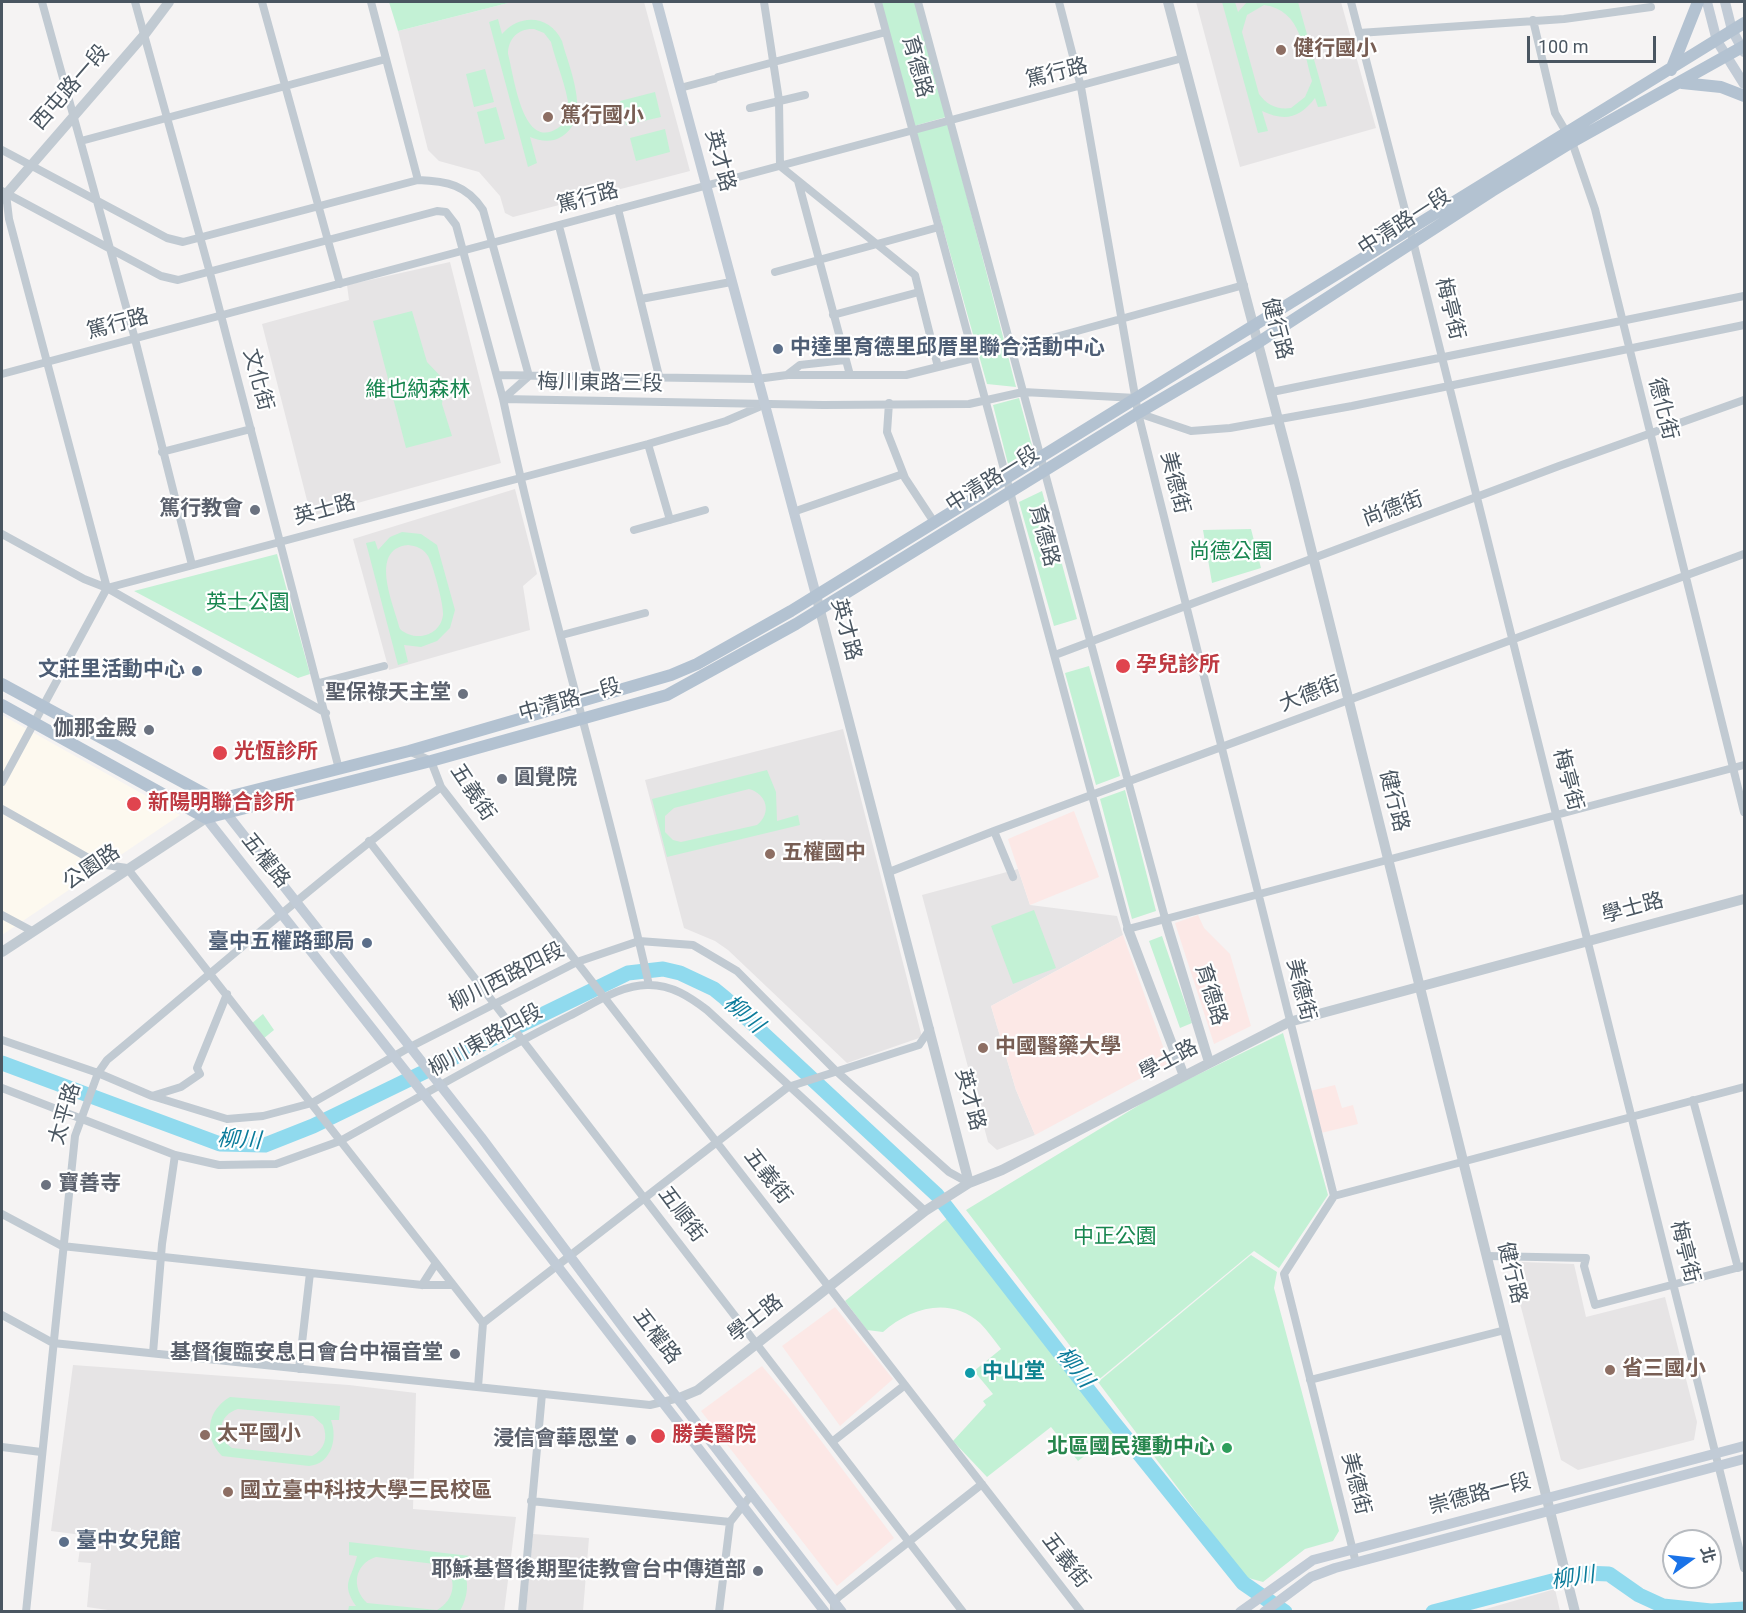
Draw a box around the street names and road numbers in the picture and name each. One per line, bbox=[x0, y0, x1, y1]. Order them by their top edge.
street label: 育德路 bbox=[896, 33, 936, 101]
street label: 西屯路一段 bbox=[27, 40, 115, 136]
street label: 篤行路 bbox=[1023, 54, 1091, 94]
street label: 英才路 bbox=[699, 127, 739, 195]
street label: 篤行路 bbox=[554, 179, 622, 219]
street label: 中清路一段 bbox=[1354, 184, 1456, 262]
street label: 梅亭街 bbox=[1429, 275, 1469, 343]
street label: 健行路 bbox=[1256, 295, 1296, 363]
street label: 篤行路 bbox=[84, 305, 152, 345]
street label: 文化街 bbox=[237, 346, 277, 414]
street label: 梅川東路三段 bbox=[537, 370, 663, 398]
street label: 德化街 bbox=[1642, 375, 1682, 443]
street label: 中清路一段 bbox=[942, 441, 1044, 519]
street label: 美德街 bbox=[1154, 449, 1194, 517]
street label: 尚德街 bbox=[1359, 487, 1427, 533]
street label: 英士路 bbox=[291, 491, 359, 531]
street label: 育德路 bbox=[1023, 502, 1063, 570]
street label: 英才路 bbox=[825, 596, 865, 664]
street label: 大德街 bbox=[1276, 672, 1344, 718]
street label: 中清路一段 bbox=[516, 674, 624, 728]
street label: 梅亭街 bbox=[1547, 746, 1587, 814]
street label: 五義街 bbox=[444, 760, 500, 826]
street label: 健行路 bbox=[1373, 767, 1413, 835]
street label: 五權路 bbox=[235, 829, 295, 893]
street label: 公園路 bbox=[59, 840, 125, 896]
street label: 學士路 bbox=[1599, 889, 1667, 929]
street label: 柳川西路四段 bbox=[445, 938, 569, 1018]
street label: 美德街 bbox=[1280, 956, 1320, 1024]
street label: 育德路 bbox=[1189, 961, 1231, 1029]
street label: 柳川東路四段 bbox=[425, 999, 547, 1083]
street label: 學士路 bbox=[1135, 1035, 1203, 1087]
street label: 英才路 bbox=[949, 1066, 989, 1134]
street label: 太平路 bbox=[45, 1080, 87, 1148]
street label: 五義街 bbox=[738, 1144, 796, 1210]
street label: 五順街 bbox=[652, 1182, 710, 1248]
street label: 梅亭街 bbox=[1664, 1218, 1704, 1286]
street label: 健行路 bbox=[1491, 1239, 1531, 1307]
street label: 學士路 bbox=[723, 1290, 789, 1348]
street label: 五權路 bbox=[627, 1304, 685, 1370]
street label: 美德街 bbox=[1335, 1450, 1375, 1518]
street label: 崇德路一段 bbox=[1426, 1469, 1534, 1521]
street label: 五義街 bbox=[1036, 1528, 1094, 1594]

